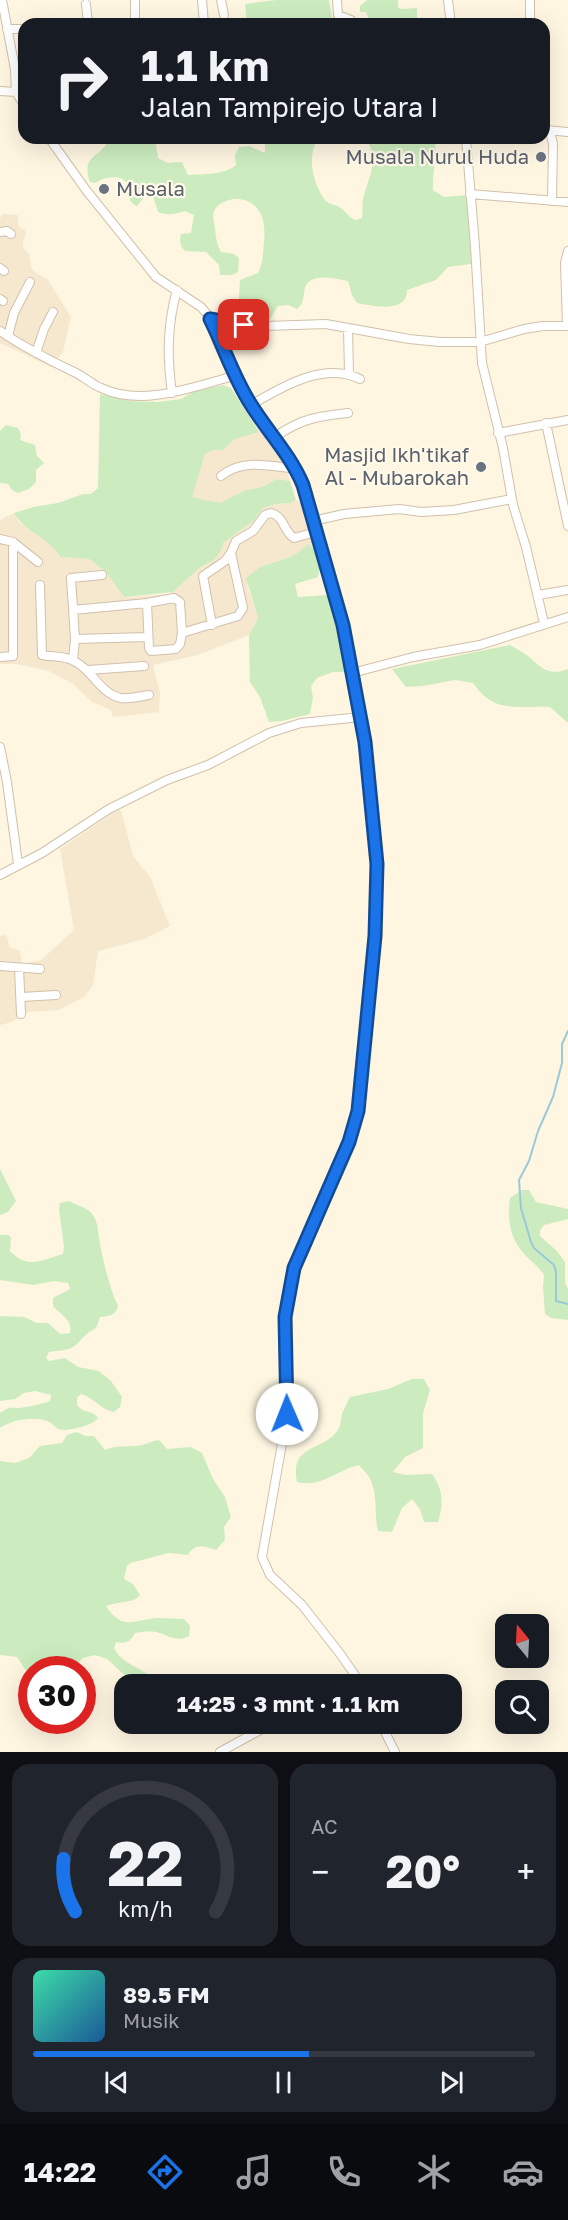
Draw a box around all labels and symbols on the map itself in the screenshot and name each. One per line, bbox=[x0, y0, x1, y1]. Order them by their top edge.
place label: Musala Nurul Huda bbox=[346, 144, 529, 168]
marker: Musala Nurul Huda bbox=[534, 150, 548, 164]
place label: Musala bbox=[116, 176, 185, 200]
marker: Musala bbox=[97, 182, 111, 196]
pin bbox=[218, 299, 269, 350]
place label: Masjid Ikh'tikaf Al - Mubarokah bbox=[324, 442, 469, 489]
marker: Masjid Ikh'tikaf Al - Mubarokah bbox=[474, 460, 488, 474]
position arrow bbox=[255, 1382, 319, 1446]
north arrow bbox=[495, 1614, 549, 1668]
speed limit sign: 30 bbox=[18, 1656, 96, 1734]

